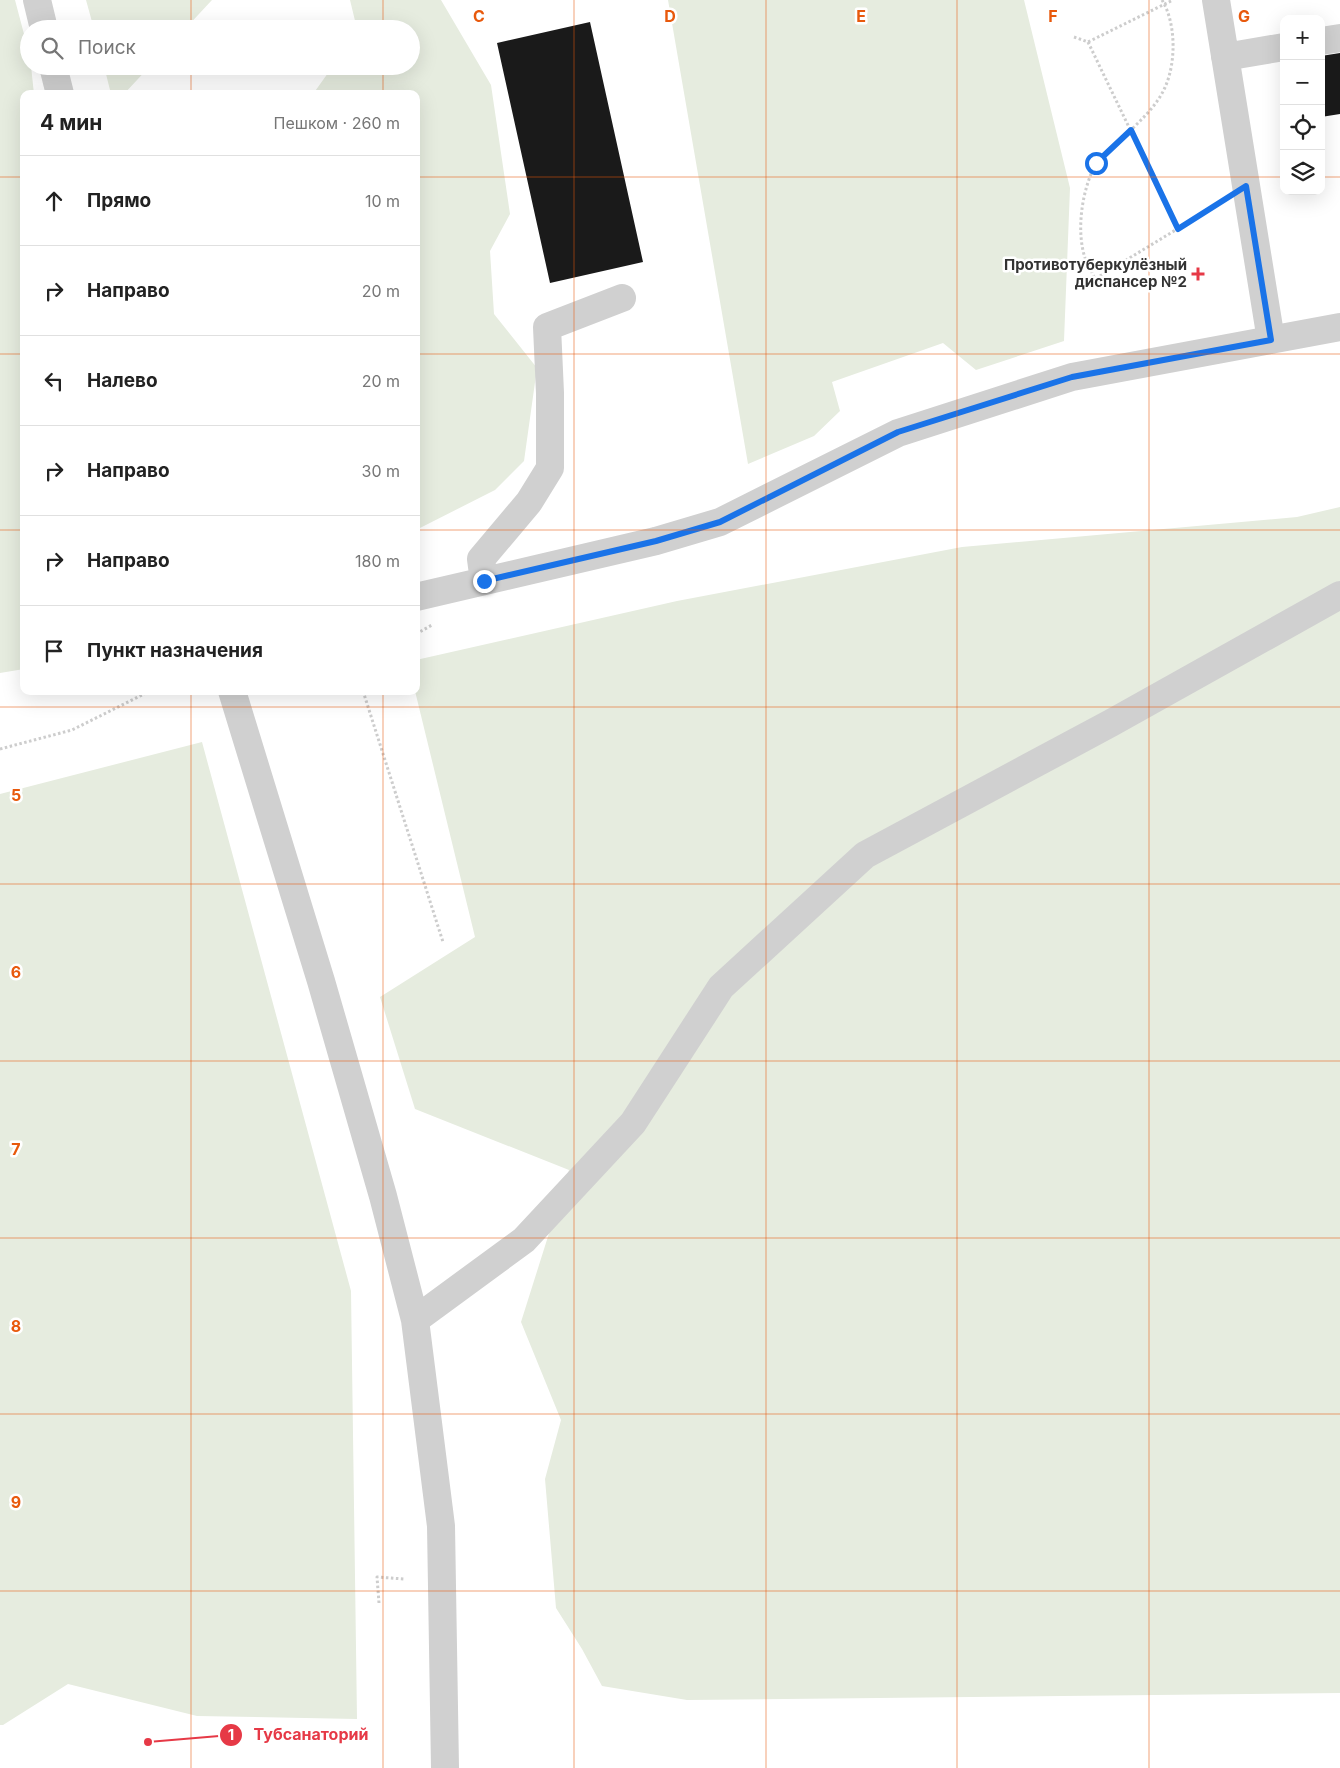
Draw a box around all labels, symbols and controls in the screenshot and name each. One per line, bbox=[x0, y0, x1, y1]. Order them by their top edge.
text: C bbox=[473, 6, 485, 26]
text: D bbox=[664, 6, 676, 26]
text: E bbox=[856, 6, 866, 26]
text: F bbox=[1048, 6, 1058, 26]
text: G bbox=[1238, 6, 1250, 26]
map controls bbox=[1280, 15, 1325, 195]
button: + bbox=[1280, 15, 1325, 60]
search box bbox=[20, 20, 420, 75]
icon: search bbox=[38, 34, 66, 62]
text: Поиск bbox=[78, 36, 136, 59]
button: − bbox=[1280, 60, 1325, 105]
button: locate bbox=[1280, 105, 1325, 150]
text: 4 мин bbox=[40, 110, 102, 135]
text: Пешком · 260 m bbox=[274, 113, 400, 133]
button: layers bbox=[1280, 150, 1325, 195]
route start bbox=[1085, 152, 1108, 175]
icon: ahead bbox=[40, 187, 68, 215]
text: Прямо bbox=[87, 189, 151, 212]
text: 10 m bbox=[365, 191, 400, 211]
place label: Противотуберкулёзный диспансер №2 bbox=[1004, 255, 1187, 291]
marker: Противотуберкулёзный диспансер №2 bbox=[1191, 267, 1205, 281]
icon: right bbox=[40, 277, 68, 305]
text: Направо bbox=[87, 279, 170, 302]
text: 20 m bbox=[362, 281, 400, 301]
icon: left bbox=[40, 367, 68, 395]
text: Налево bbox=[87, 369, 158, 392]
text: 20 m bbox=[362, 371, 400, 391]
icon: right bbox=[40, 457, 68, 485]
text: Направо bbox=[87, 459, 170, 482]
text: 30 m bbox=[362, 461, 400, 481]
icon: right bbox=[40, 547, 68, 575]
text: Направо bbox=[87, 549, 170, 572]
text: 180 m bbox=[355, 551, 400, 571]
route end bbox=[473, 570, 496, 593]
icon: arrive bbox=[40, 637, 68, 665]
text: Пункт назначения bbox=[87, 639, 263, 662]
text: 5 bbox=[11, 785, 21, 805]
text: 6 bbox=[11, 962, 21, 982]
text: 7 bbox=[11, 1139, 21, 1159]
text: 8 bbox=[11, 1316, 21, 1336]
text: 9 bbox=[11, 1492, 21, 1512]
callout: Тубсанаторий bbox=[218, 1719, 378, 1750]
text: Тубсанаторий bbox=[254, 1724, 368, 1744]
text: 1 bbox=[228, 1725, 234, 1744]

